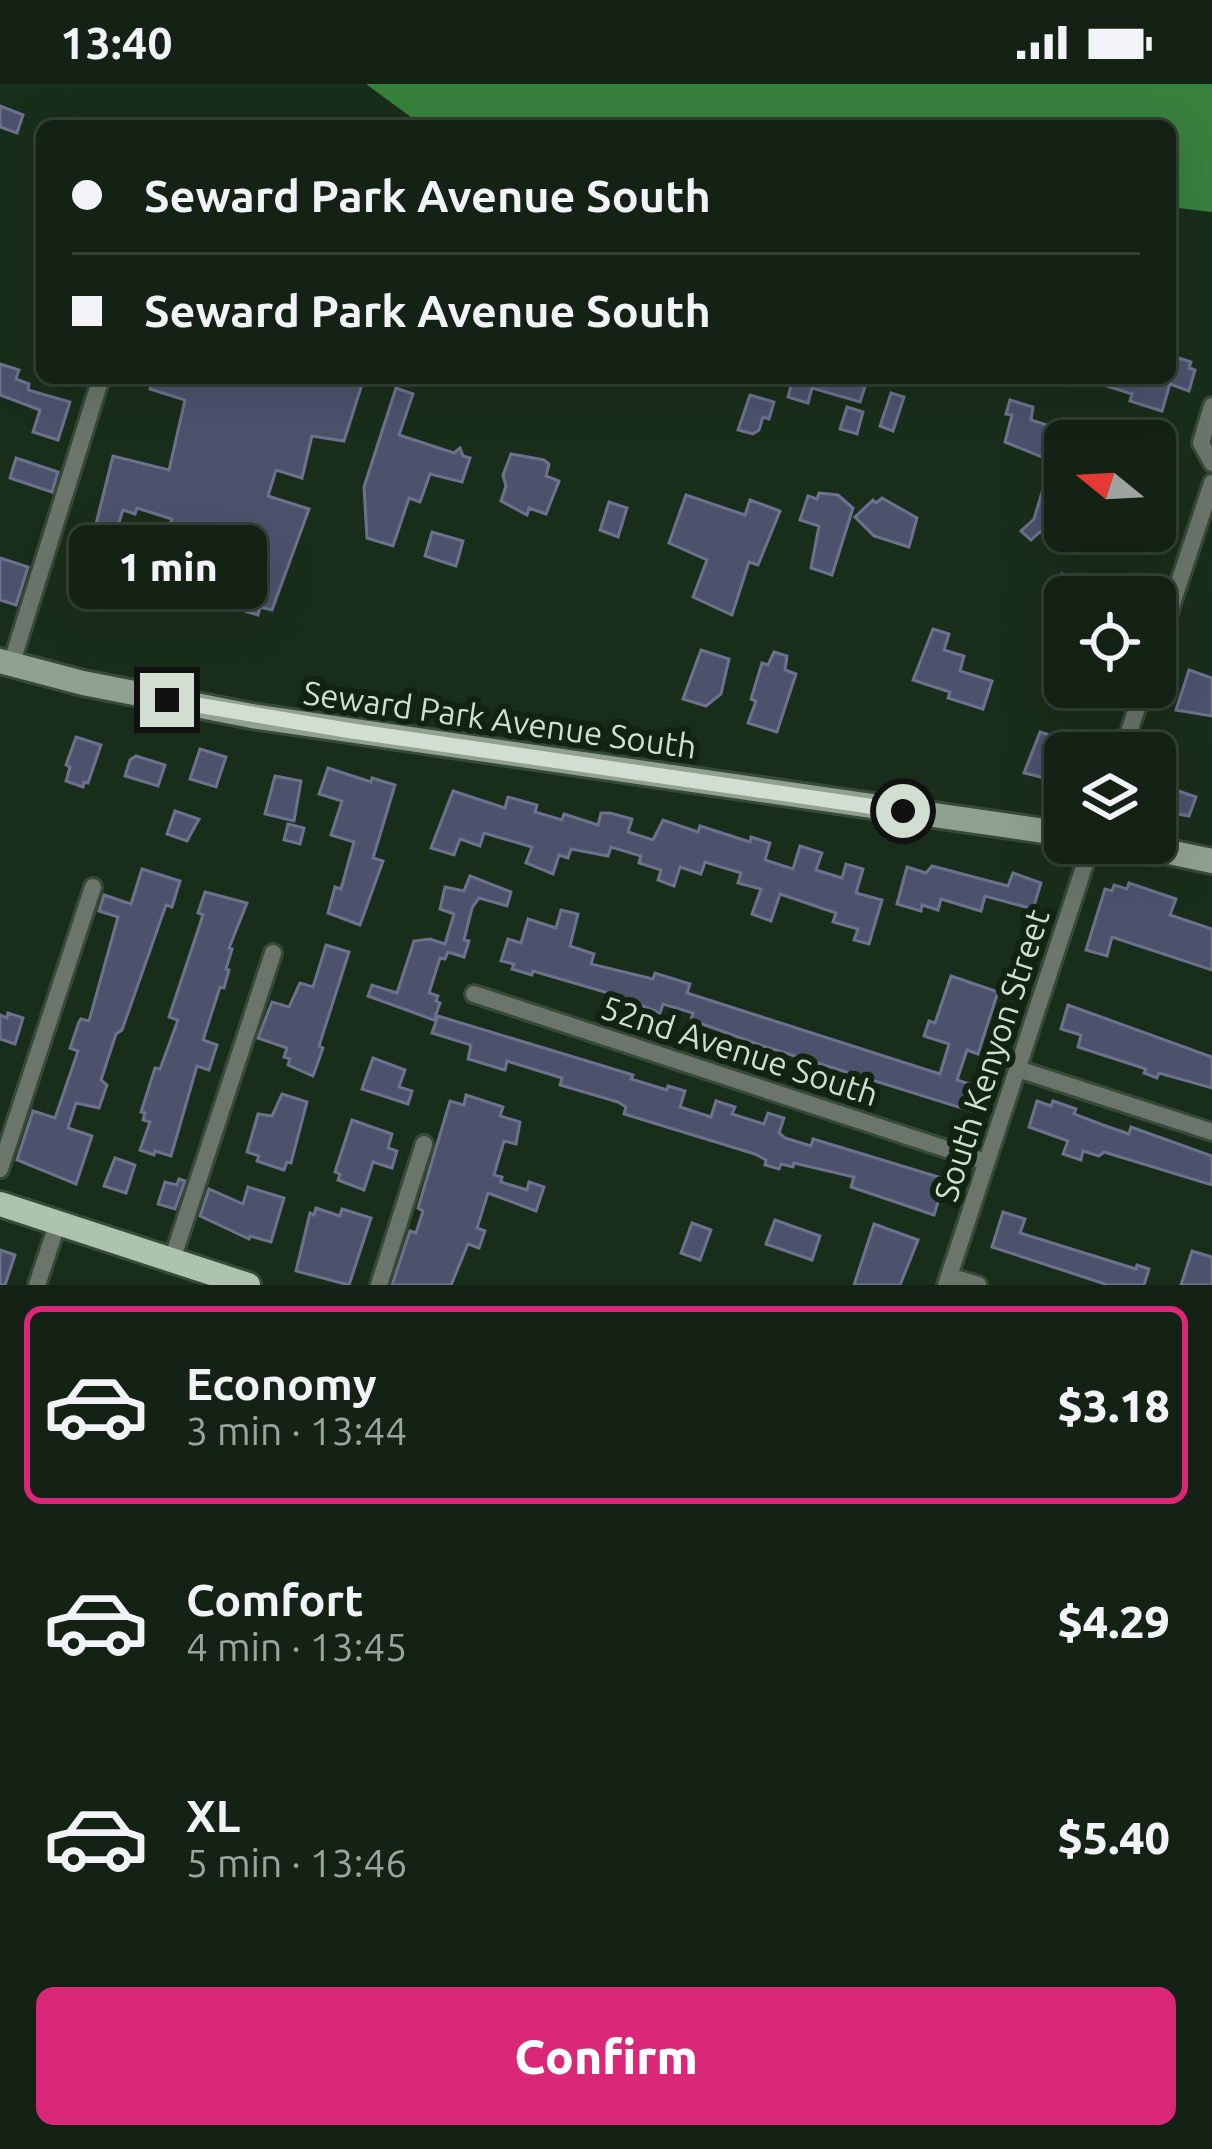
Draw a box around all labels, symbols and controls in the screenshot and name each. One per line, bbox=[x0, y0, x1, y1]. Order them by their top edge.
text: 13:40 bbox=[60, 17, 173, 68]
text: Seward Park Avenue South bbox=[144, 170, 711, 221]
text: Seward Park Avenue South bbox=[144, 285, 711, 336]
north arrow bbox=[1044, 420, 1176, 552]
map controls bbox=[1044, 420, 1176, 864]
callout: 1 min bbox=[68, 526, 266, 610]
text: 1 min bbox=[118, 545, 218, 588]
button: locate bbox=[1044, 576, 1176, 708]
route end bbox=[140, 673, 194, 727]
street label: Seward Park Avenue South bbox=[301, 673, 699, 765]
button: layers bbox=[1044, 732, 1176, 864]
route start bbox=[876, 784, 930, 838]
street label: South Kenyon Street bbox=[926, 904, 1056, 1206]
street label: 52nd Avenue South bbox=[597, 988, 883, 1112]
icon: car bbox=[42, 1351, 150, 1459]
text: Economy bbox=[186, 1358, 377, 1409]
text: $3.18 bbox=[1057, 1380, 1170, 1431]
text: 3 min · 13:44 bbox=[186, 1409, 407, 1452]
icon: car bbox=[42, 1567, 150, 1675]
text: Comfort bbox=[186, 1574, 363, 1625]
text: $4.29 bbox=[1057, 1596, 1170, 1647]
text: 4 min · 13:45 bbox=[186, 1625, 407, 1668]
icon: car bbox=[42, 1783, 150, 1891]
text: XL bbox=[186, 1790, 240, 1841]
text: $5.40 bbox=[1057, 1812, 1170, 1863]
text: 5 min · 13:46 bbox=[186, 1841, 407, 1884]
button: Confirm bbox=[36, 1987, 1176, 2125]

